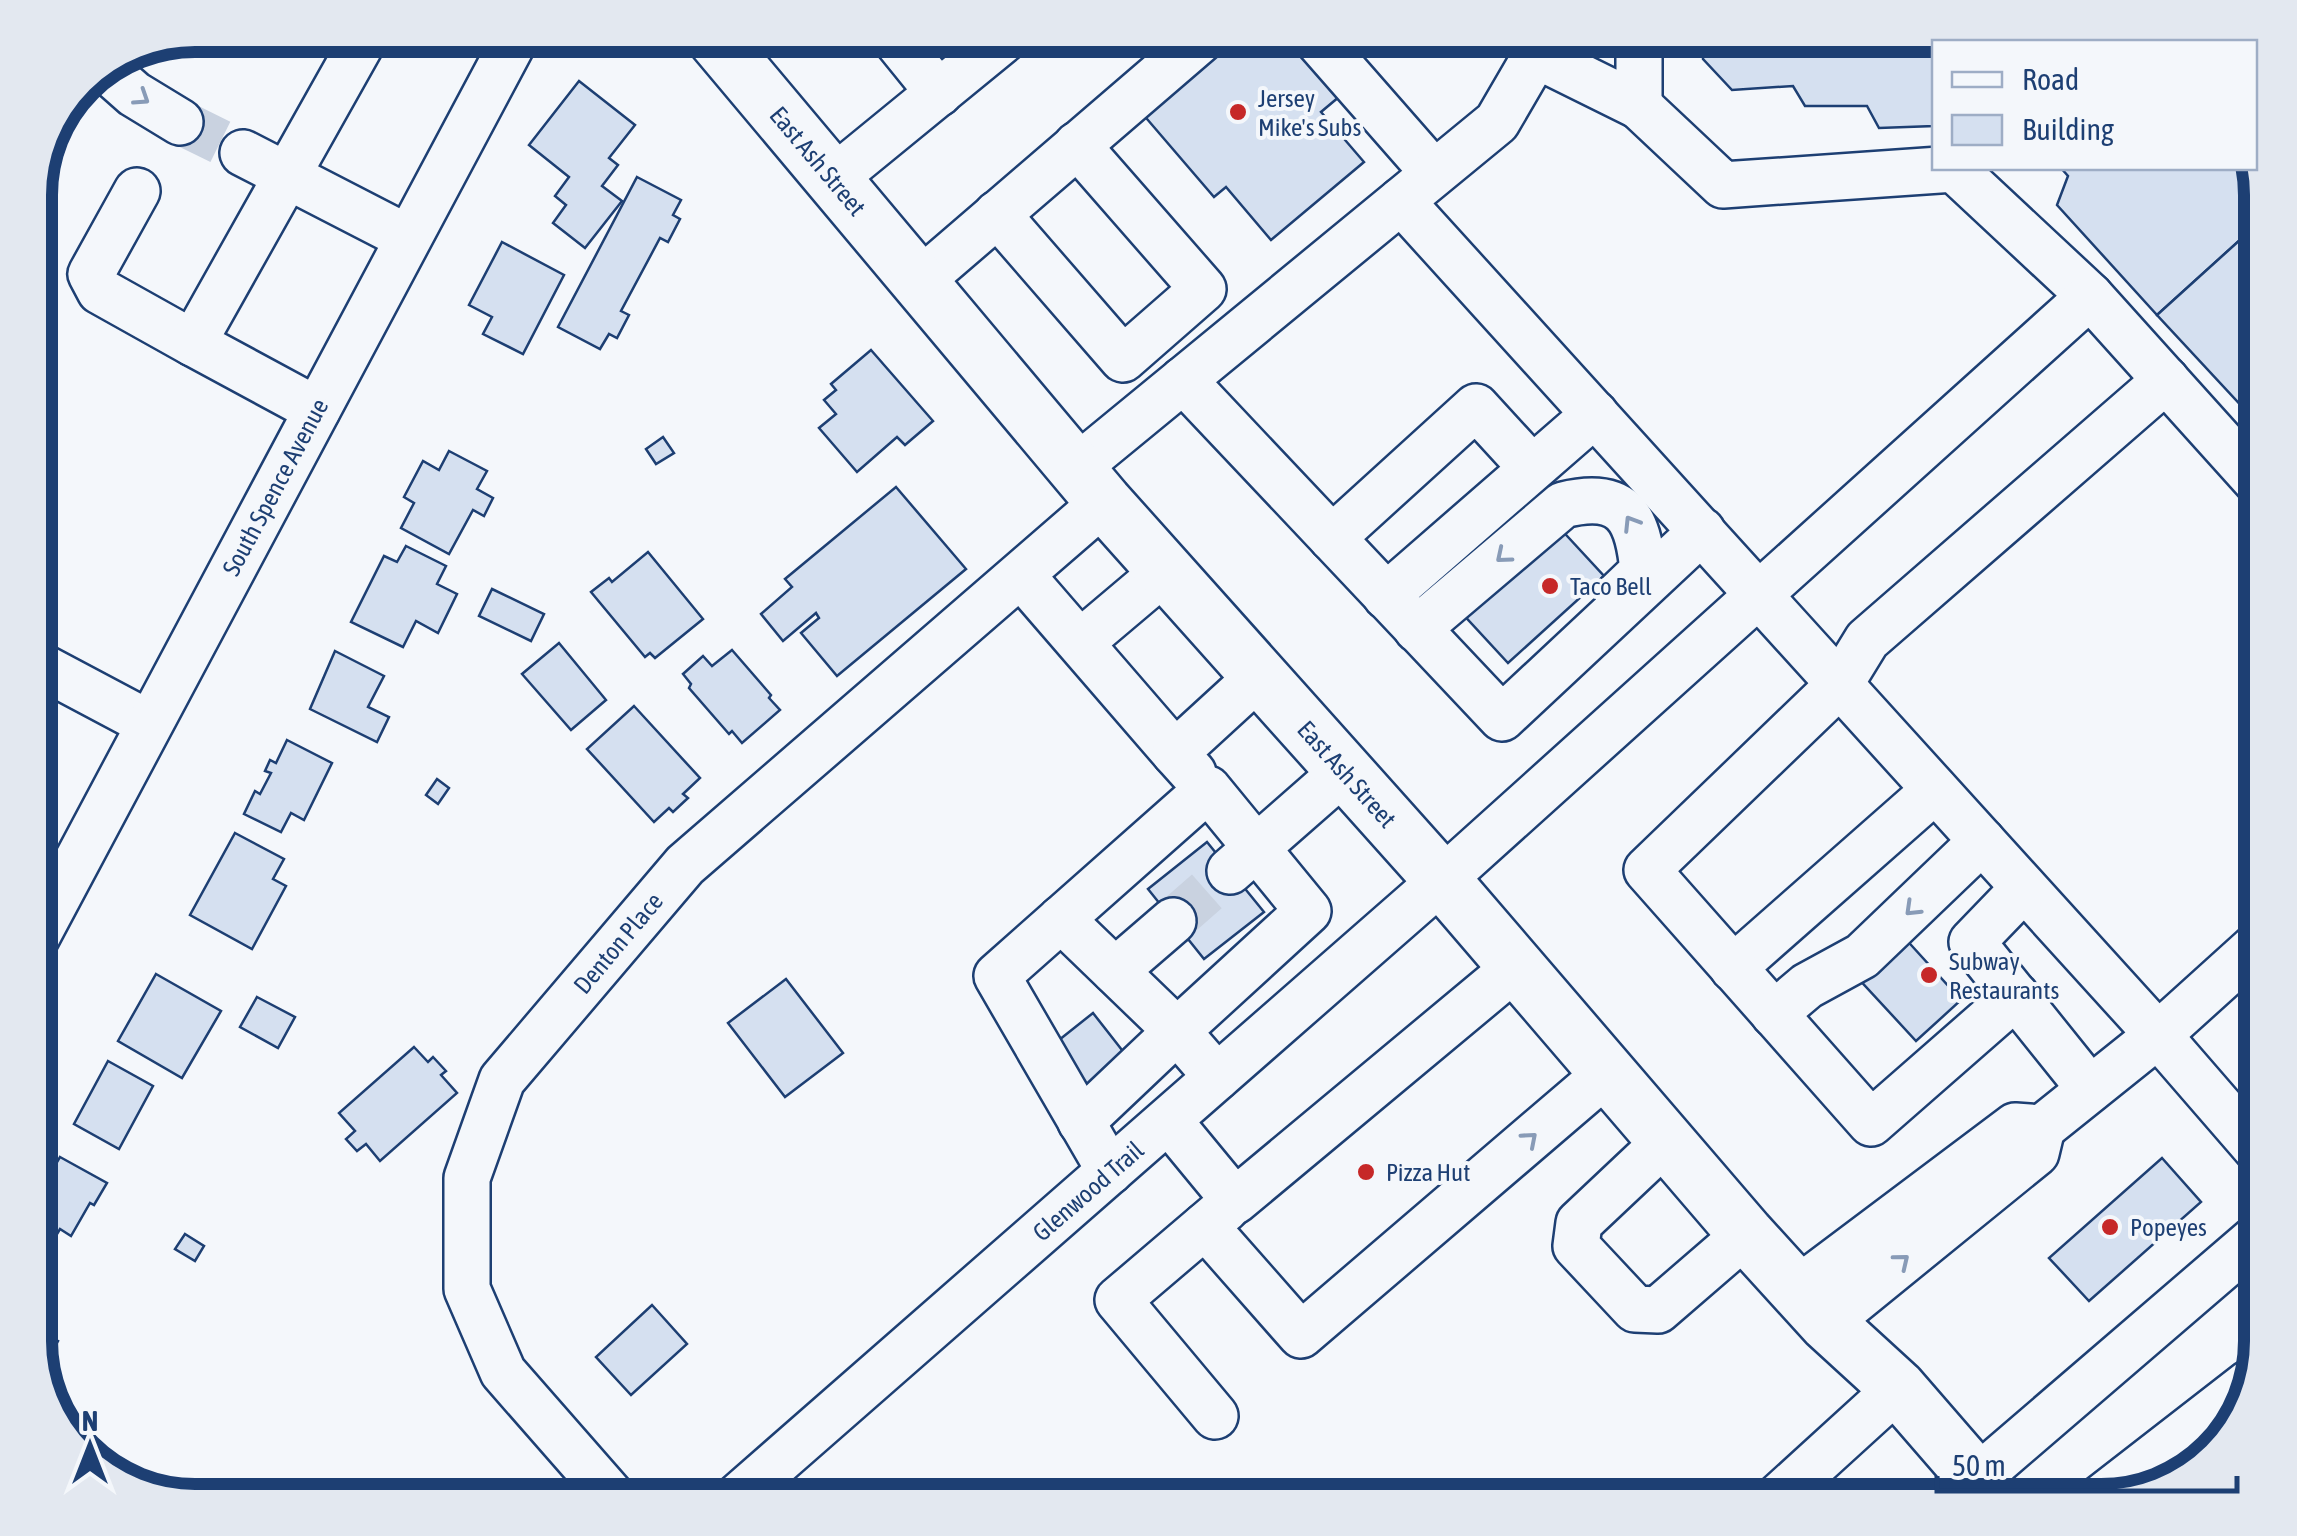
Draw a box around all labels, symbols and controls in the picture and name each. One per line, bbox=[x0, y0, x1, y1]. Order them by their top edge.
legend bbox=[1932, 40, 2257, 170]
text: Road bbox=[2022, 62, 2079, 96]
place label: Jersey Mike's Subs bbox=[1258, 84, 1361, 141]
one-way arrow bbox=[132, 86, 150, 105]
street label: East Ash Street bbox=[764, 101, 872, 221]
marker: Jersey Mike's Subs bbox=[1227, 101, 1249, 123]
text: Building bbox=[2022, 112, 2114, 146]
street label: South Spence Avenue bbox=[217, 394, 333, 580]
one-way arrow bbox=[1624, 516, 1643, 534]
one-way arrow bbox=[1497, 544, 1515, 562]
place label: Taco Bell bbox=[1570, 572, 1652, 600]
marker: Taco Bell bbox=[1539, 575, 1561, 597]
street label: East Ash Street bbox=[1292, 715, 1402, 833]
street label: Denton Place bbox=[568, 887, 668, 999]
one-way arrow bbox=[1905, 897, 1923, 915]
place label: Subway Restaurants bbox=[1949, 947, 2059, 1004]
marker: Subway Restaurants bbox=[1918, 964, 1940, 986]
one-way arrow bbox=[1519, 1132, 1537, 1150]
street label: Glenwood Trail bbox=[1027, 1135, 1149, 1246]
place label: Pizza Hut bbox=[1386, 1158, 1470, 1186]
marker: Pizza Hut bbox=[1355, 1161, 1377, 1183]
place label: Popeyes bbox=[2130, 1213, 2207, 1241]
marker: Popeyes bbox=[2099, 1216, 2121, 1238]
one-way arrow bbox=[1891, 1255, 1909, 1273]
north arrow bbox=[40, 1396, 140, 1496]
text: N bbox=[82, 1405, 98, 1437]
scale bar bbox=[1937, 1431, 2237, 1493]
text: 50 m bbox=[1952, 1448, 2006, 1482]

